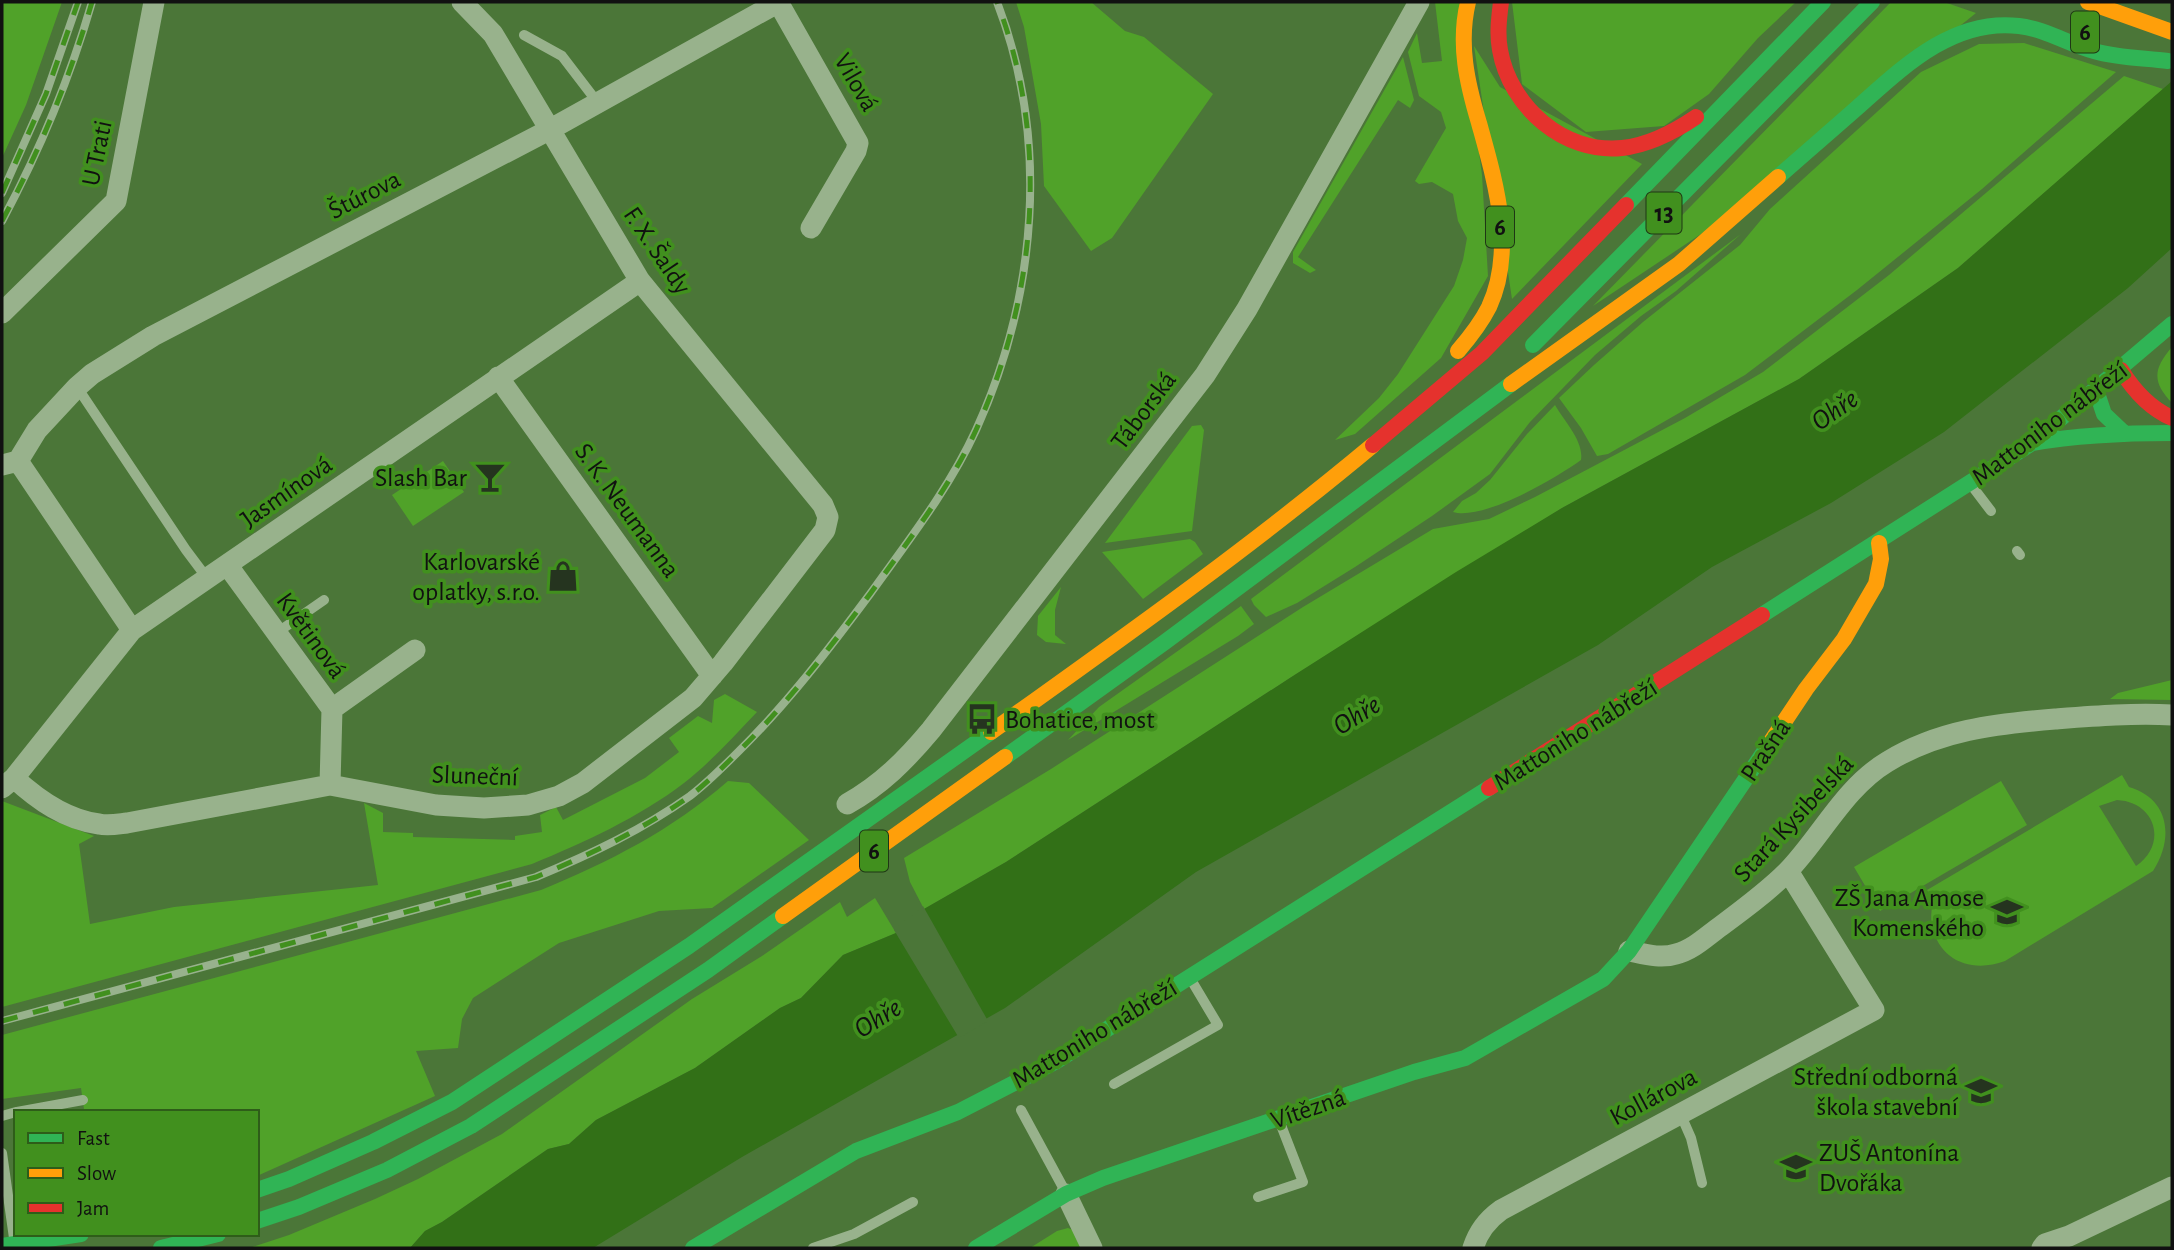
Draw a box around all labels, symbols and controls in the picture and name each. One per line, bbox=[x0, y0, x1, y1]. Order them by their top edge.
road number: 6 bbox=[2071, 12, 2099, 52]
street label: Vilová bbox=[829, 49, 883, 116]
street label: U Trati bbox=[77, 118, 117, 188]
street label: Štúrova bbox=[324, 165, 405, 224]
road number: 13 bbox=[1646, 192, 1682, 233]
street label: F. X. Šaldy bbox=[619, 202, 697, 299]
road number: 6 bbox=[1486, 207, 1514, 248]
street label: Mattoniho nábřeží bbox=[1967, 357, 2133, 491]
street label: Táborská bbox=[1106, 367, 1181, 454]
water label: Ohře bbox=[1807, 385, 1864, 436]
street label: S. K. Neumanna bbox=[570, 439, 684, 582]
street label: Jasmínová bbox=[236, 451, 337, 532]
bar icon: Slash Bar bbox=[473, 460, 507, 494]
place label: Slash Bar bbox=[375, 465, 468, 491]
place label: Karlovarské oplatky, s.r.o. bbox=[412, 549, 540, 605]
shop icon: Karlovarské oplatky, s.r.o. bbox=[546, 559, 580, 593]
street label: Květinová bbox=[272, 588, 351, 683]
street label: Mattoniho nábřeží bbox=[1489, 674, 1662, 795]
water label: Ohře bbox=[1328, 691, 1386, 741]
bus stop icon: Bohatice, most bbox=[965, 702, 999, 736]
place label: Bohatice, most bbox=[1005, 707, 1155, 733]
street label: Prašná bbox=[1736, 715, 1796, 786]
street label: Stará Kysibelská bbox=[1729, 751, 1858, 887]
street label: Sluneční bbox=[431, 762, 519, 791]
road number: 6 bbox=[860, 830, 888, 872]
place label: ZŠ Jana Amose Komenského bbox=[1835, 884, 1984, 941]
school or university icon: ZŠ Jana Amose Komenského bbox=[1990, 895, 2024, 929]
street label: Mattoniho nábřeží bbox=[1008, 974, 1182, 1093]
water label: Ohře bbox=[849, 994, 907, 1044]
street label: Kollárova bbox=[1606, 1063, 1701, 1131]
place label: Střední odborná škola stavební bbox=[1794, 1064, 1959, 1120]
school or university icon: Střední odborná škola stavební bbox=[1964, 1074, 1998, 1108]
street label: Vítězná bbox=[1268, 1084, 1349, 1134]
legend bbox=[14, 1110, 259, 1236]
text: Fast bbox=[77, 1128, 110, 1149]
place label: ZUŠ Antonína Dvořáka bbox=[1819, 1139, 1959, 1196]
school or university icon: ZUŠ Antonína Dvořáka bbox=[1779, 1150, 1813, 1184]
text: Slow bbox=[77, 1163, 116, 1184]
text: Jam bbox=[77, 1198, 109, 1219]

